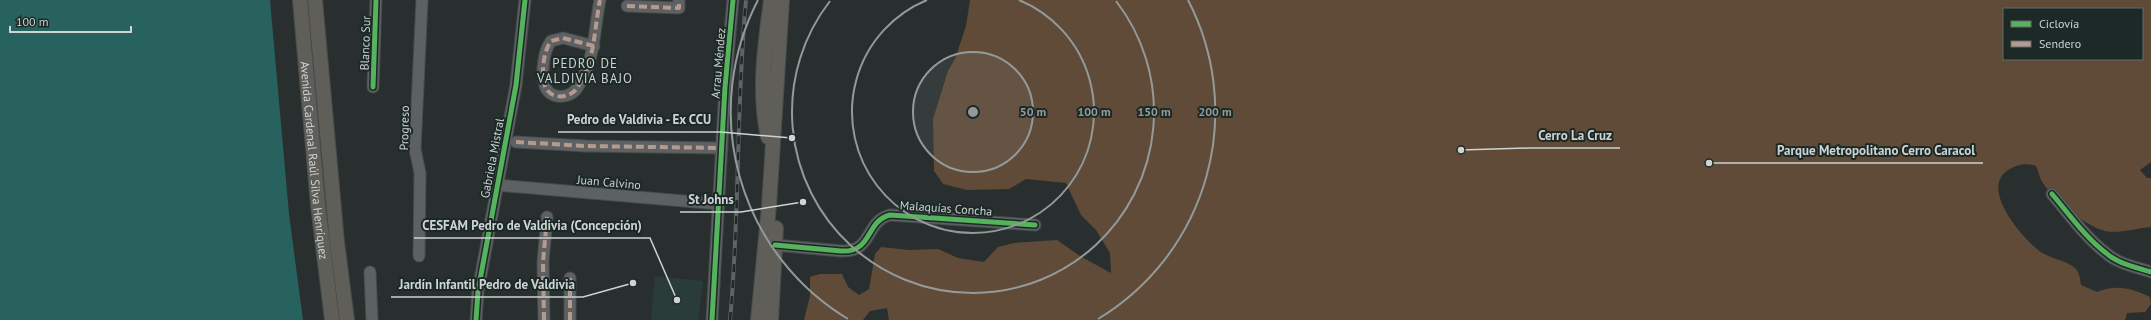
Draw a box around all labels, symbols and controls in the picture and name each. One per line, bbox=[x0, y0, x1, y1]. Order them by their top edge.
scale bar bbox=[10, 8, 131, 34]
legend bbox=[2003, 8, 2143, 60]
text: 100 m bbox=[16, 14, 49, 29]
street label: Blanco Sur bbox=[357, 15, 373, 71]
text: Ciclovía bbox=[2039, 16, 2079, 31]
street label: Arrau Méndez bbox=[707, 27, 729, 99]
text: Sendero bbox=[2039, 36, 2081, 51]
district label: PEDRO DE VALDIVIA BAJO bbox=[536, 55, 633, 87]
street label: Avenida Cardenal Raúl Silva Henríquez bbox=[298, 61, 332, 260]
text: 50 m bbox=[1020, 104, 1046, 119]
text: 100 m bbox=[1077, 104, 1111, 119]
text: 150 m bbox=[1137, 104, 1171, 119]
text: 200 m bbox=[1198, 104, 1232, 119]
street label: Progreso bbox=[396, 105, 412, 151]
centre of rings bbox=[966, 105, 980, 119]
callout: Pedro de Valdivia - Ex CCU bbox=[558, 107, 721, 132]
text: Pedro de Valdivia - Ex CCU bbox=[567, 111, 711, 128]
street label: Gabriela Mistral bbox=[477, 116, 507, 199]
callout: Cerro La Cruz bbox=[1530, 123, 1620, 148]
text: Cerro La Cruz bbox=[1538, 127, 1612, 144]
callout: Parque Metropolitano Cerro Caracol bbox=[1769, 138, 1983, 163]
text: Parque Metropolitano Cerro Caracol bbox=[1777, 142, 1975, 159]
street label: Juan Calvino bbox=[576, 172, 641, 192]
callout: St Johns bbox=[680, 187, 741, 212]
text: St Johns bbox=[688, 191, 734, 208]
street label: Malaquías Concha bbox=[899, 197, 993, 219]
callout: CESFAM Pedro de Valdivia (Concepción) bbox=[414, 213, 650, 238]
text: CESFAM Pedro de Valdivia (Concepción) bbox=[422, 217, 642, 234]
callout: Jardín Infantil Pedro de Valdivia bbox=[391, 272, 583, 297]
text: Jardín Infantil Pedro de Valdivia bbox=[398, 276, 575, 293]

